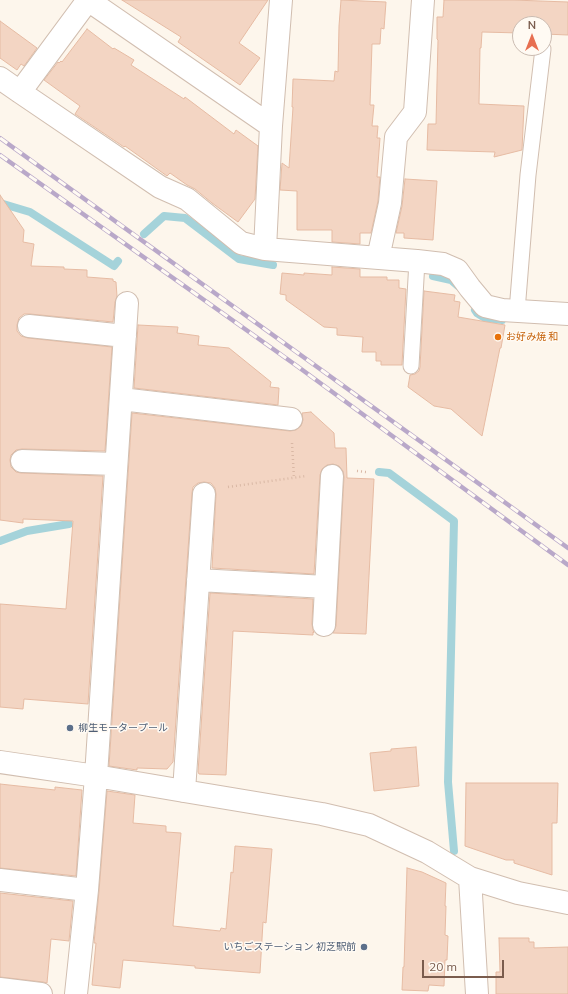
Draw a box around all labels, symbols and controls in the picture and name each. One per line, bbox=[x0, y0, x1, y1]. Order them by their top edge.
north arrow bbox=[512, 16, 552, 56]
text: N bbox=[528, 18, 536, 32]
place label: お好み焼 和 bbox=[506, 331, 559, 343]
marker: お好み焼 和 bbox=[493, 332, 503, 342]
place label: 柳生モータープール bbox=[78, 722, 168, 734]
marker: 柳生モータープール bbox=[65, 723, 75, 733]
place label: いちごステーション 初芝駅前 bbox=[223, 941, 356, 953]
marker: いちごステーション 初芝駅前 bbox=[359, 942, 369, 952]
scale bar bbox=[424, 952, 506, 978]
text: 20 m bbox=[429, 959, 457, 974]

